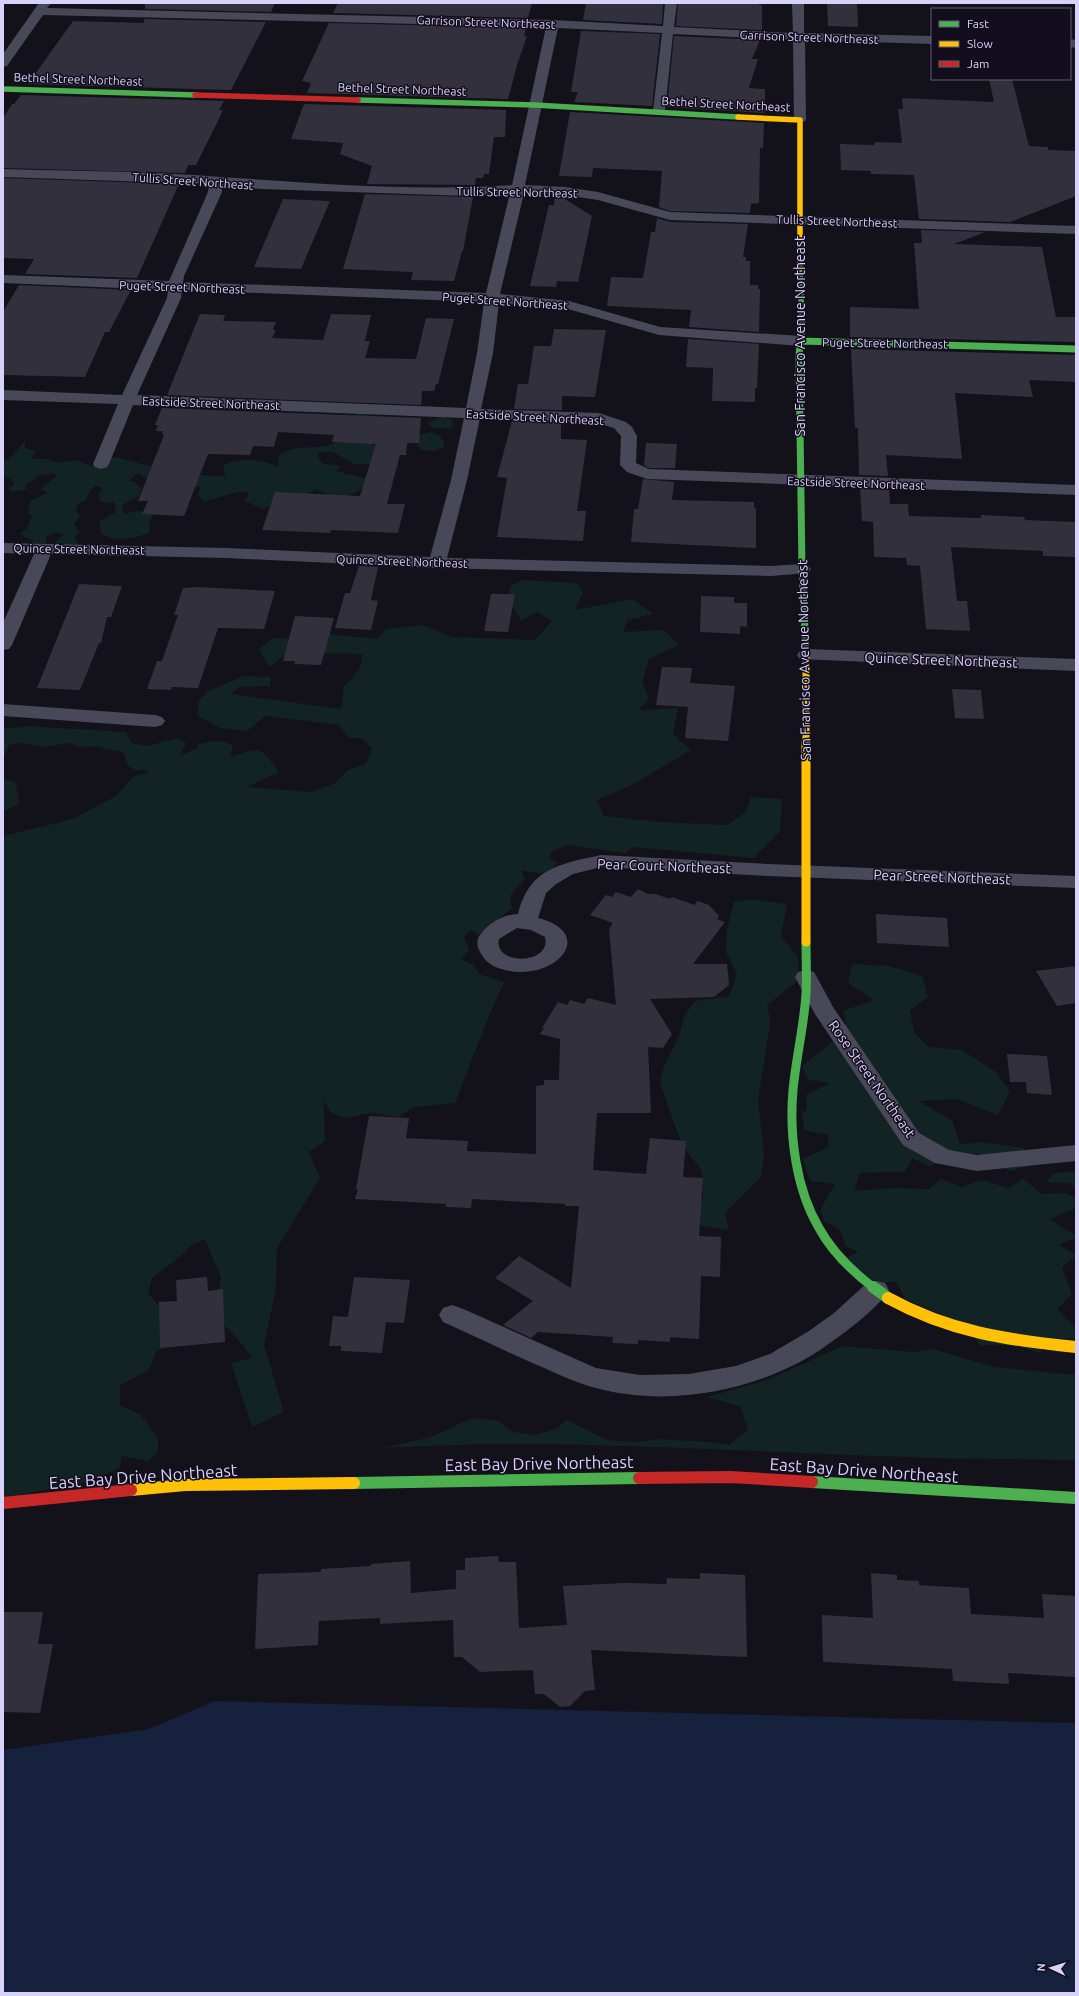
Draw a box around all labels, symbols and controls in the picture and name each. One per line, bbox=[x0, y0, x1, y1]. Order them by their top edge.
legend bbox=[931, 8, 1071, 80]
street label: Garrison Street Northeast bbox=[416, 13, 556, 31]
text: Fast bbox=[967, 17, 989, 30]
street label: Garrison Street Northeast bbox=[739, 28, 879, 46]
text: Slow bbox=[967, 37, 993, 50]
text: Jam bbox=[967, 57, 989, 70]
street label: Bethel Street Northeast bbox=[13, 70, 143, 88]
street label: Bethel Street Northeast bbox=[337, 80, 467, 98]
street label: Bethel Street Northeast bbox=[661, 94, 791, 114]
street label: Tullis Street Northeast bbox=[132, 170, 254, 192]
street label: Tullis Street Northeast bbox=[456, 184, 578, 200]
street label: Tullis Street Northeast bbox=[776, 212, 898, 230]
street label: San Francisco Avenue Northeast bbox=[792, 235, 808, 437]
street label: Puget Street Northeast bbox=[119, 278, 245, 296]
street label: Puget Street Northeast bbox=[442, 290, 568, 312]
street label: Puget Street Northeast bbox=[822, 335, 948, 351]
street label: Eastside Street Northeast bbox=[142, 394, 280, 412]
street label: Eastside Street Northeast bbox=[466, 407, 605, 427]
street label: Eastside Street Northeast bbox=[787, 474, 925, 492]
street label: Quince Street Northeast bbox=[13, 541, 145, 557]
street label: Quince Street Northeast bbox=[336, 552, 468, 570]
street label: San Francisco Avenue Northeast bbox=[794, 559, 814, 761]
street label: Quince Street Northeast bbox=[864, 649, 1018, 671]
street label: Pear Court Northeast bbox=[597, 856, 732, 876]
street label: Pear Street Northeast bbox=[873, 867, 1011, 887]
street label: Rose Street Northeast bbox=[825, 1017, 919, 1141]
street label: East Bay Drive Northeast bbox=[444, 1452, 634, 1474]
street label: East Bay Drive Northeast bbox=[769, 1454, 959, 1486]
street label: East Bay Drive Northeast bbox=[48, 1460, 238, 1492]
north arrow bbox=[1031, 1948, 1071, 1988]
text: N bbox=[1035, 1963, 1047, 1972]

